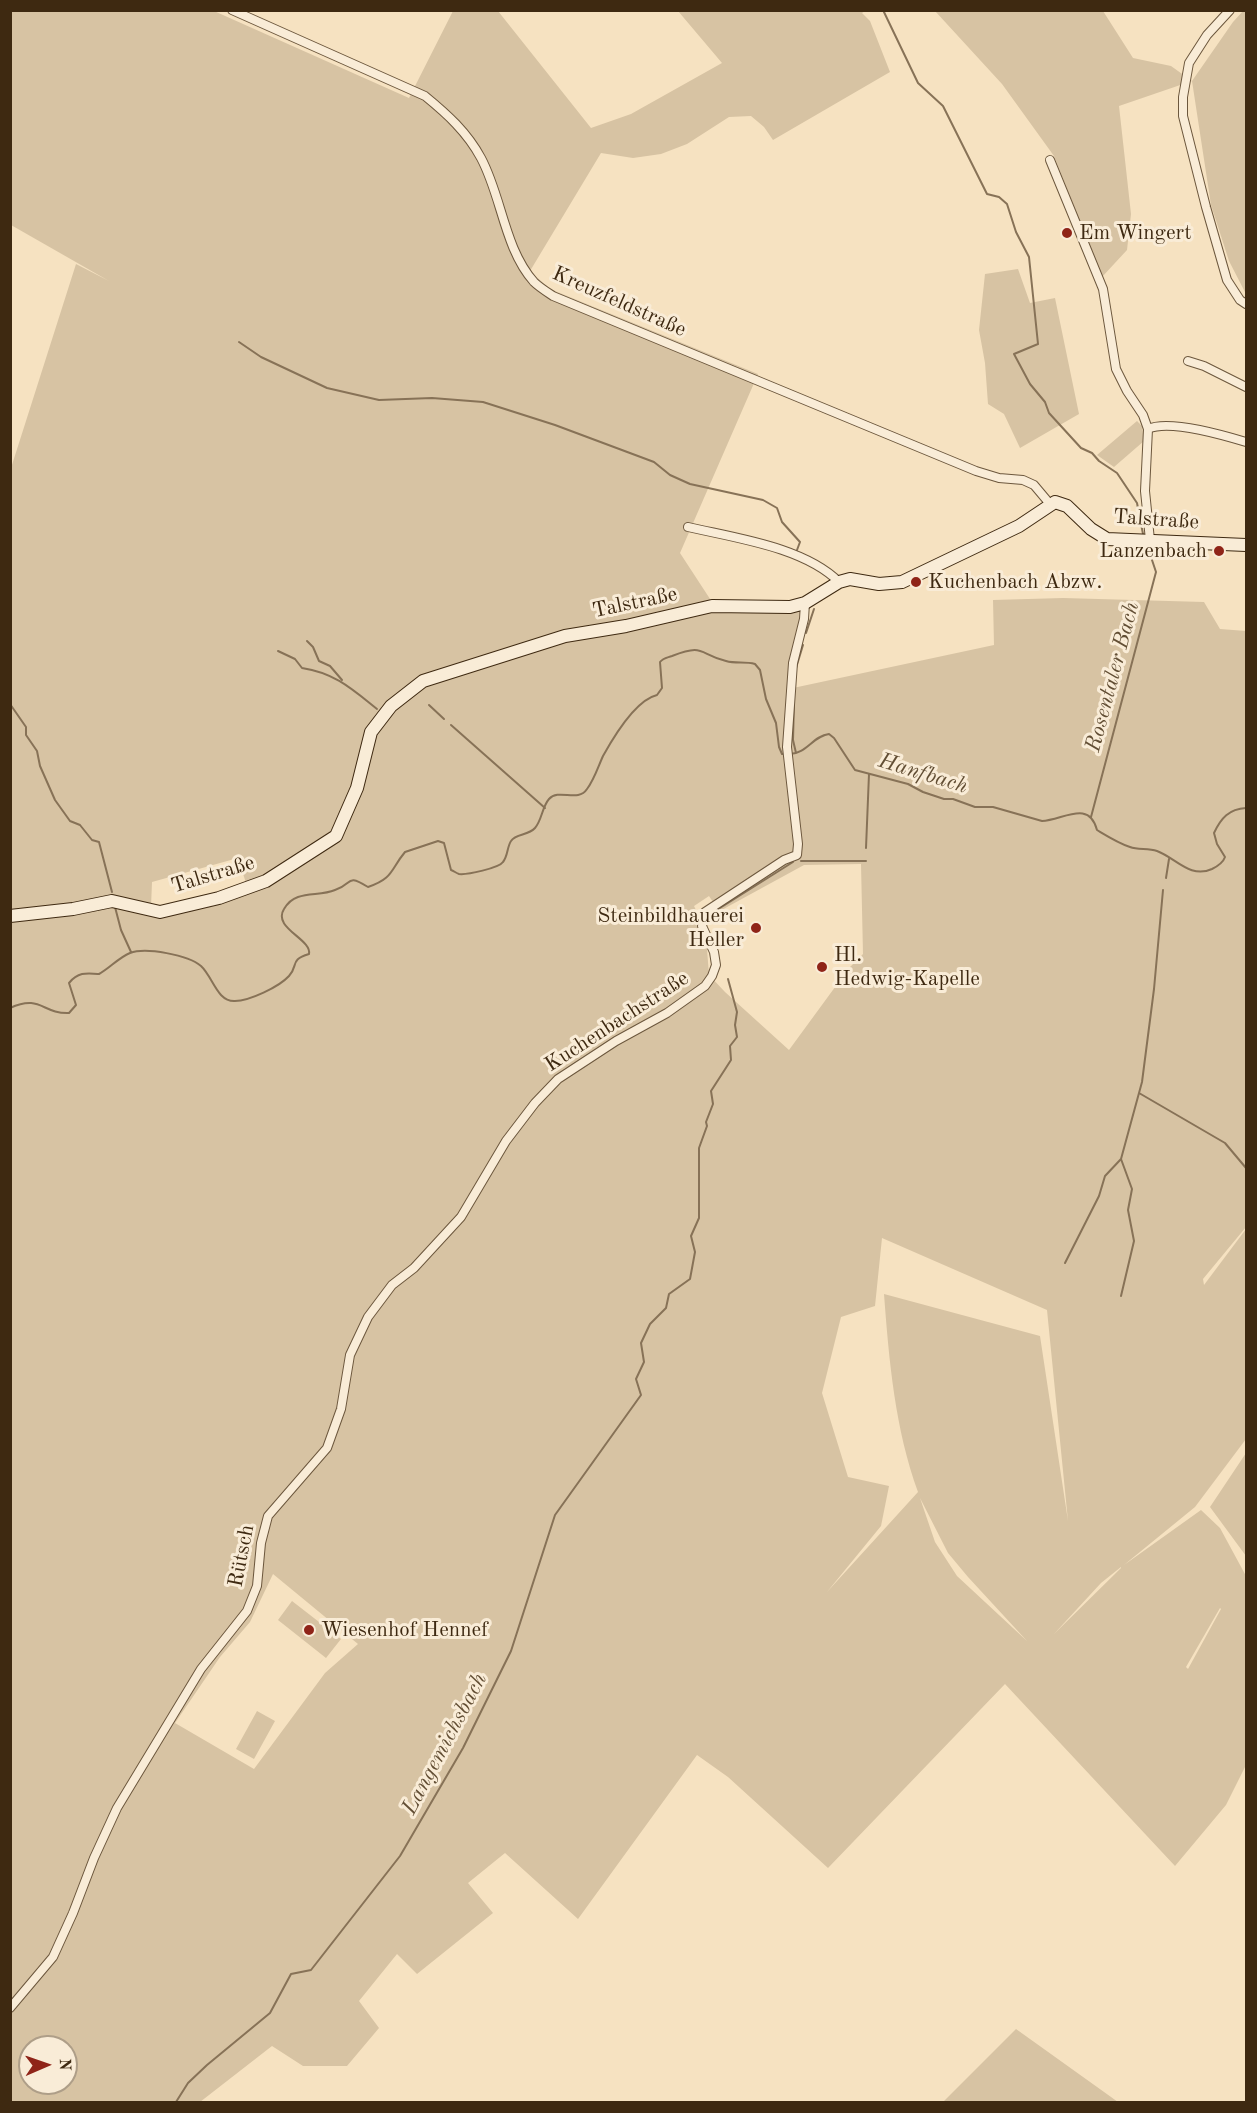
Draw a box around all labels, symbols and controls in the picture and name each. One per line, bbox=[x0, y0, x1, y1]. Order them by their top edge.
place label: Em Wingert bbox=[1079, 220, 1192, 246]
marker: Em Wingert bbox=[1060, 226, 1074, 240]
street label: Kreuzfeldstraße bbox=[548, 261, 690, 343]
street label: Talstraße bbox=[1112, 504, 1200, 536]
place label: Lanzenbach bbox=[1099, 538, 1207, 564]
marker: Lanzenbach bbox=[1212, 544, 1226, 558]
place label: Kuchenbach Abzw. bbox=[928, 569, 1102, 595]
marker: Kuchenbach Abzw. bbox=[909, 575, 923, 589]
street label: Talstraße bbox=[590, 582, 680, 624]
water label: Rosentaler Bach bbox=[1080, 599, 1146, 755]
water label: Hanfbach bbox=[875, 748, 971, 800]
street label: Talstraße bbox=[168, 850, 258, 900]
place label: Steinbildhauerei Heller bbox=[597, 903, 744, 953]
marker: Steinbildhauerei Heller bbox=[749, 921, 763, 935]
place label: Hl. Hedwig-Kapelle bbox=[834, 942, 980, 992]
marker: Hl. Hedwig-Kapelle bbox=[815, 960, 829, 974]
street label: Kuchenbachstraße bbox=[540, 966, 694, 1078]
street label: Rütsch bbox=[224, 1523, 260, 1589]
place label: Wiesenhof Hennef bbox=[321, 1617, 488, 1643]
marker: Wiesenhof Hennef bbox=[302, 1623, 316, 1637]
water label: Langemichsbach bbox=[397, 1669, 493, 1819]
north arrow bbox=[18, 2035, 78, 2095]
text: N bbox=[56, 2058, 72, 2071]

